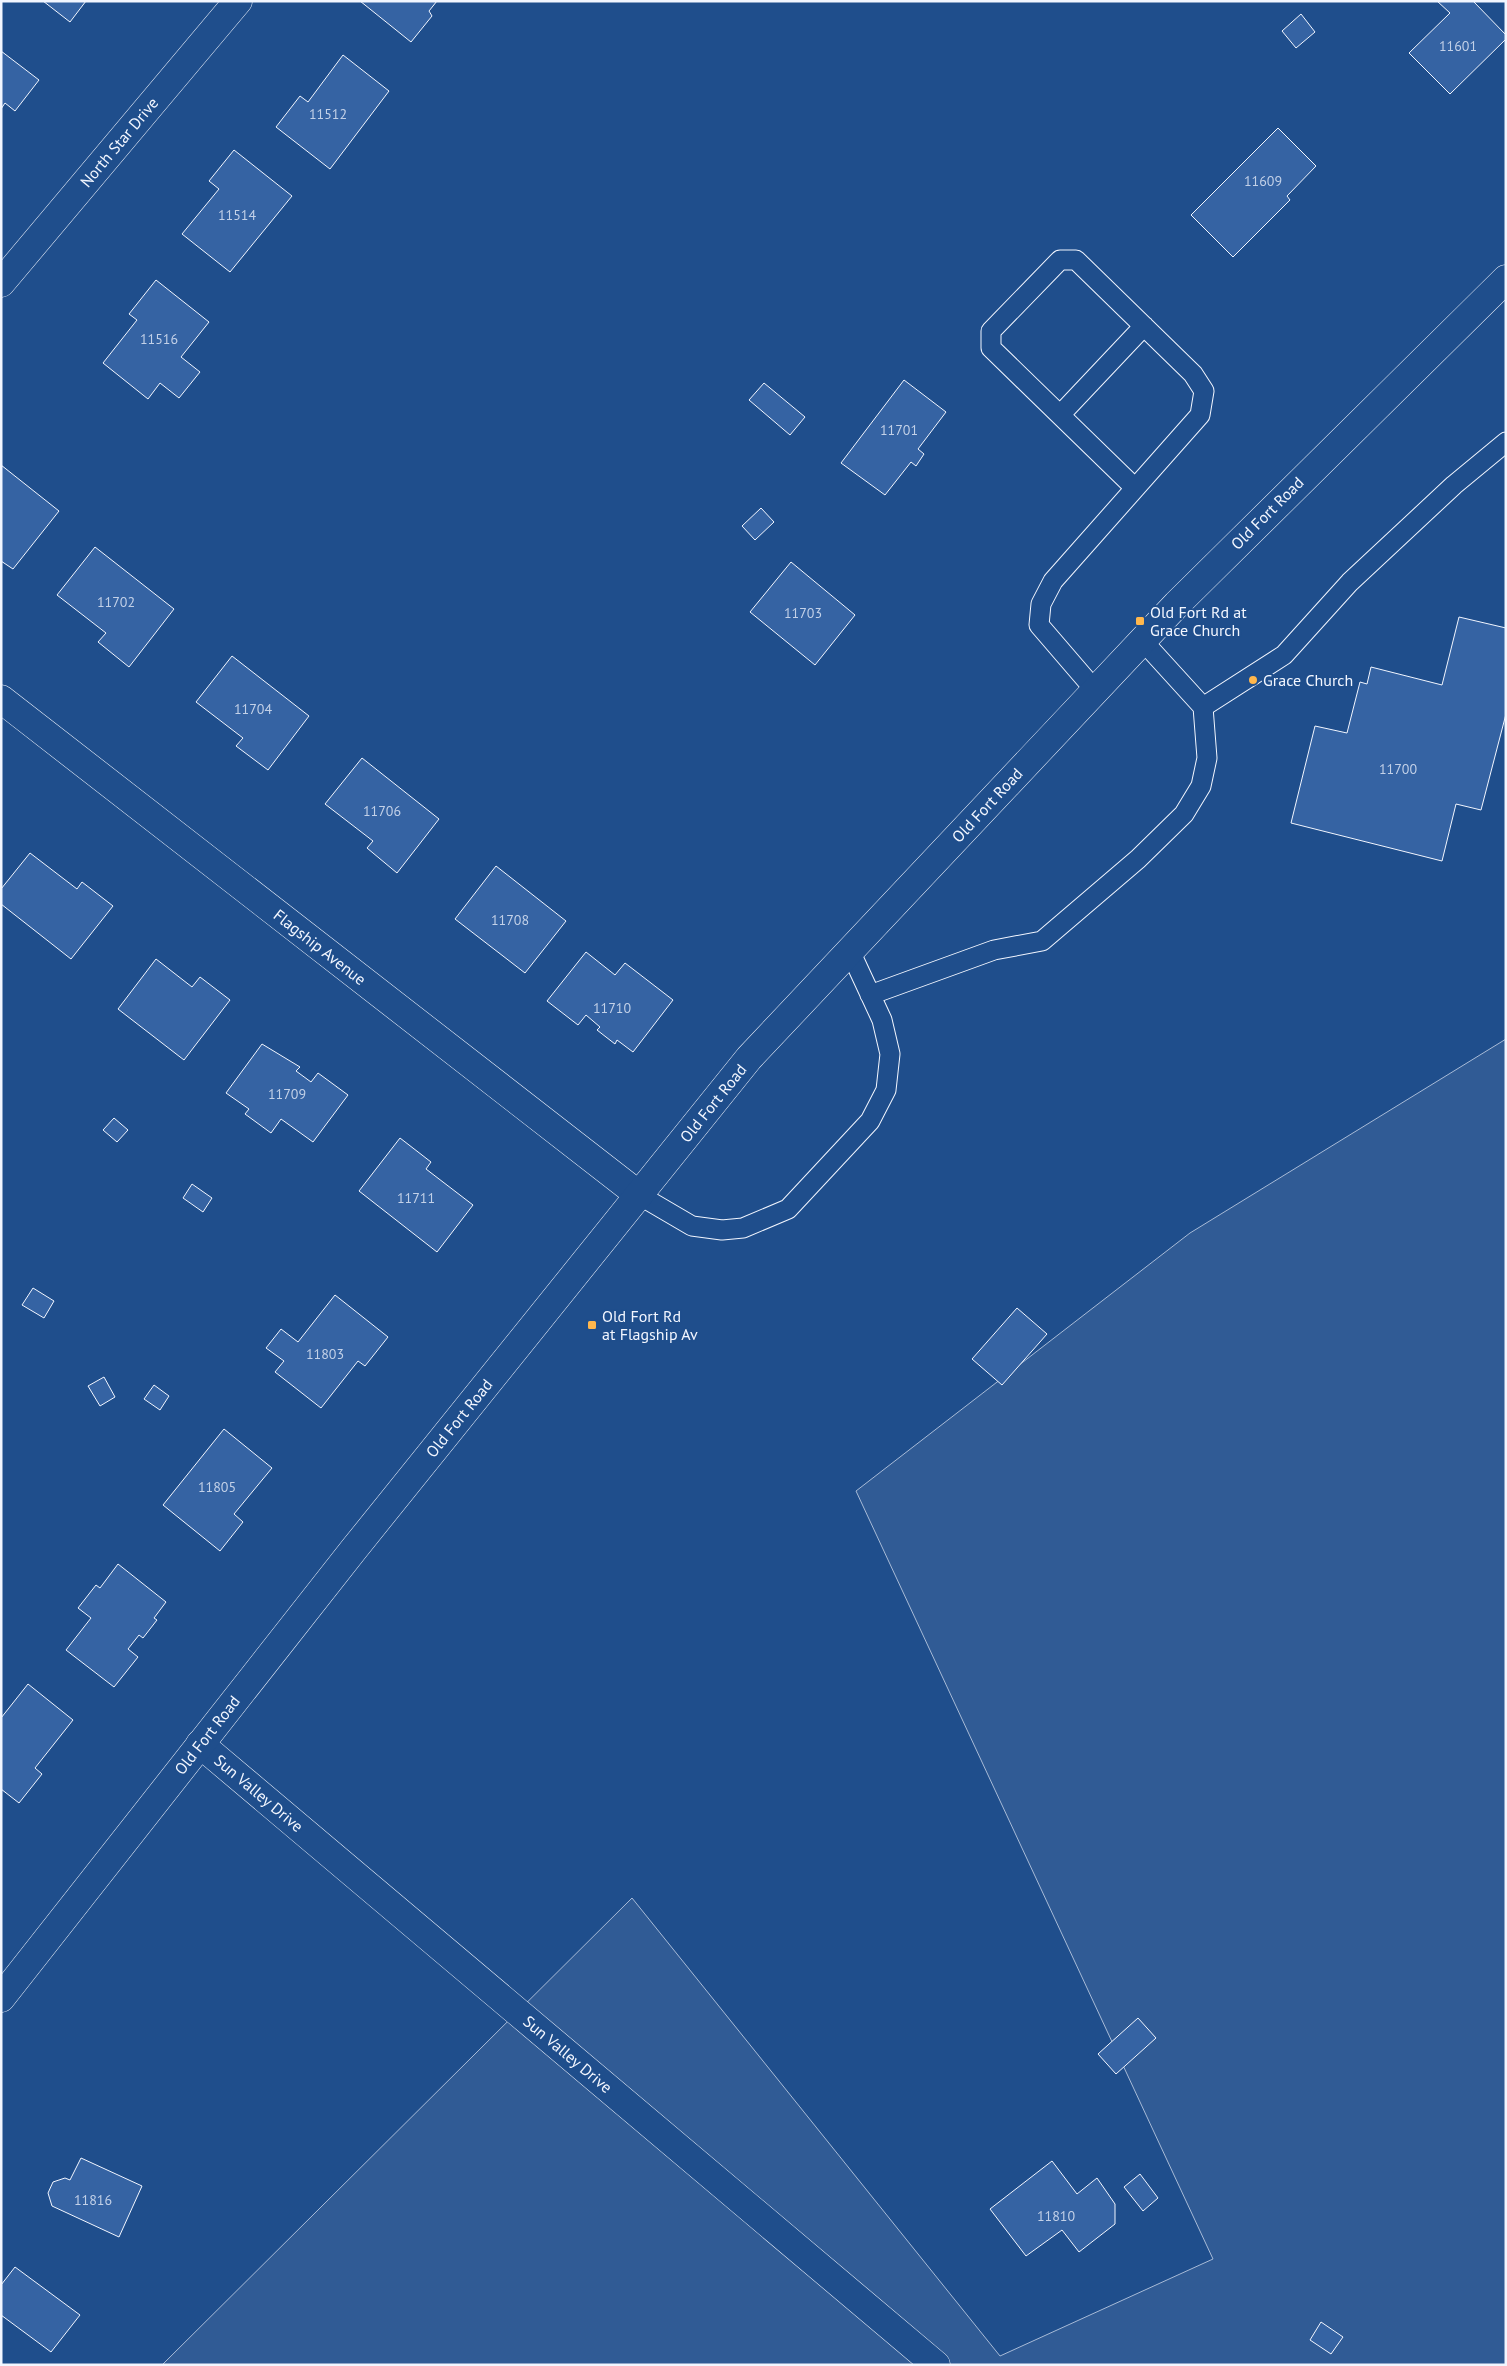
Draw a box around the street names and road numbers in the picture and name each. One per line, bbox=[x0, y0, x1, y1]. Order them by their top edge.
street label: North Star Drive bbox=[76, 93, 162, 191]
street label: Old Fort Road bbox=[1226, 472, 1308, 554]
street label: Old Fort Road bbox=[947, 763, 1027, 847]
street label: Flagship Avenue bbox=[270, 905, 370, 989]
street label: Old Fort Road bbox=[675, 1060, 751, 1146]
street label: Old Fort Road bbox=[421, 1375, 497, 1461]
street label: Old Fort Road bbox=[170, 1691, 244, 1779]
street label: Sun Valley Drive bbox=[210, 1750, 308, 1836]
street label: Sun Valley Drive bbox=[519, 2011, 617, 2097]

